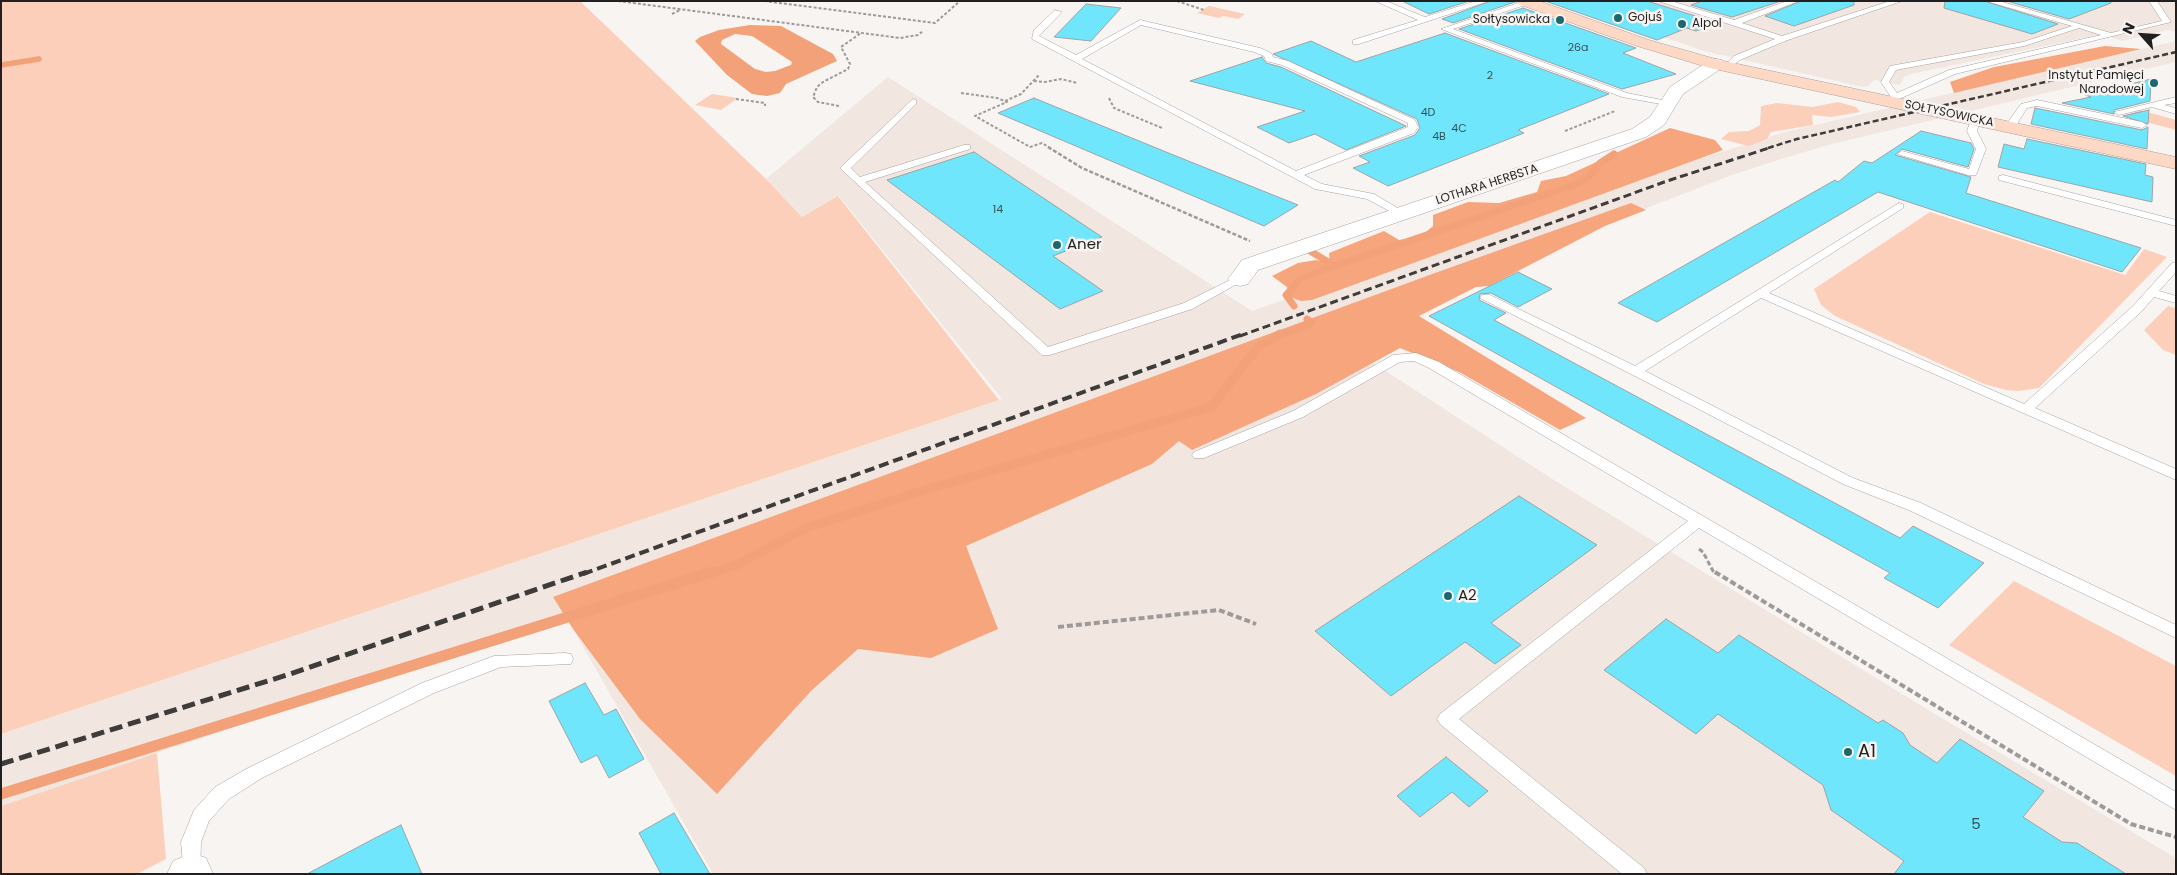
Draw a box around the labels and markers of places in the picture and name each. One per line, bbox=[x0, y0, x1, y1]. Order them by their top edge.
place label: Gojuś bbox=[1628, 11, 1662, 25]
marker: Gojuś bbox=[1612, 12, 1624, 24]
place label: Sołtysowicka bbox=[1473, 13, 1550, 27]
marker: Sołtysowicka bbox=[1554, 14, 1566, 26]
place label: Alpol bbox=[1692, 17, 1722, 31]
marker: Alpol bbox=[1676, 18, 1688, 30]
place label: Instytut Pamięci Narodowej bbox=[2048, 69, 2144, 97]
marker: Instytut Pamięci Narodowej bbox=[2148, 77, 2160, 89]
place label: Aner bbox=[1067, 236, 1102, 254]
marker: Aner bbox=[1051, 239, 1063, 251]
place label: A2 bbox=[1458, 587, 1477, 605]
marker: A2 bbox=[1442, 590, 1454, 602]
place label: A1 bbox=[1858, 741, 1876, 763]
marker: A1 bbox=[1842, 746, 1854, 758]

